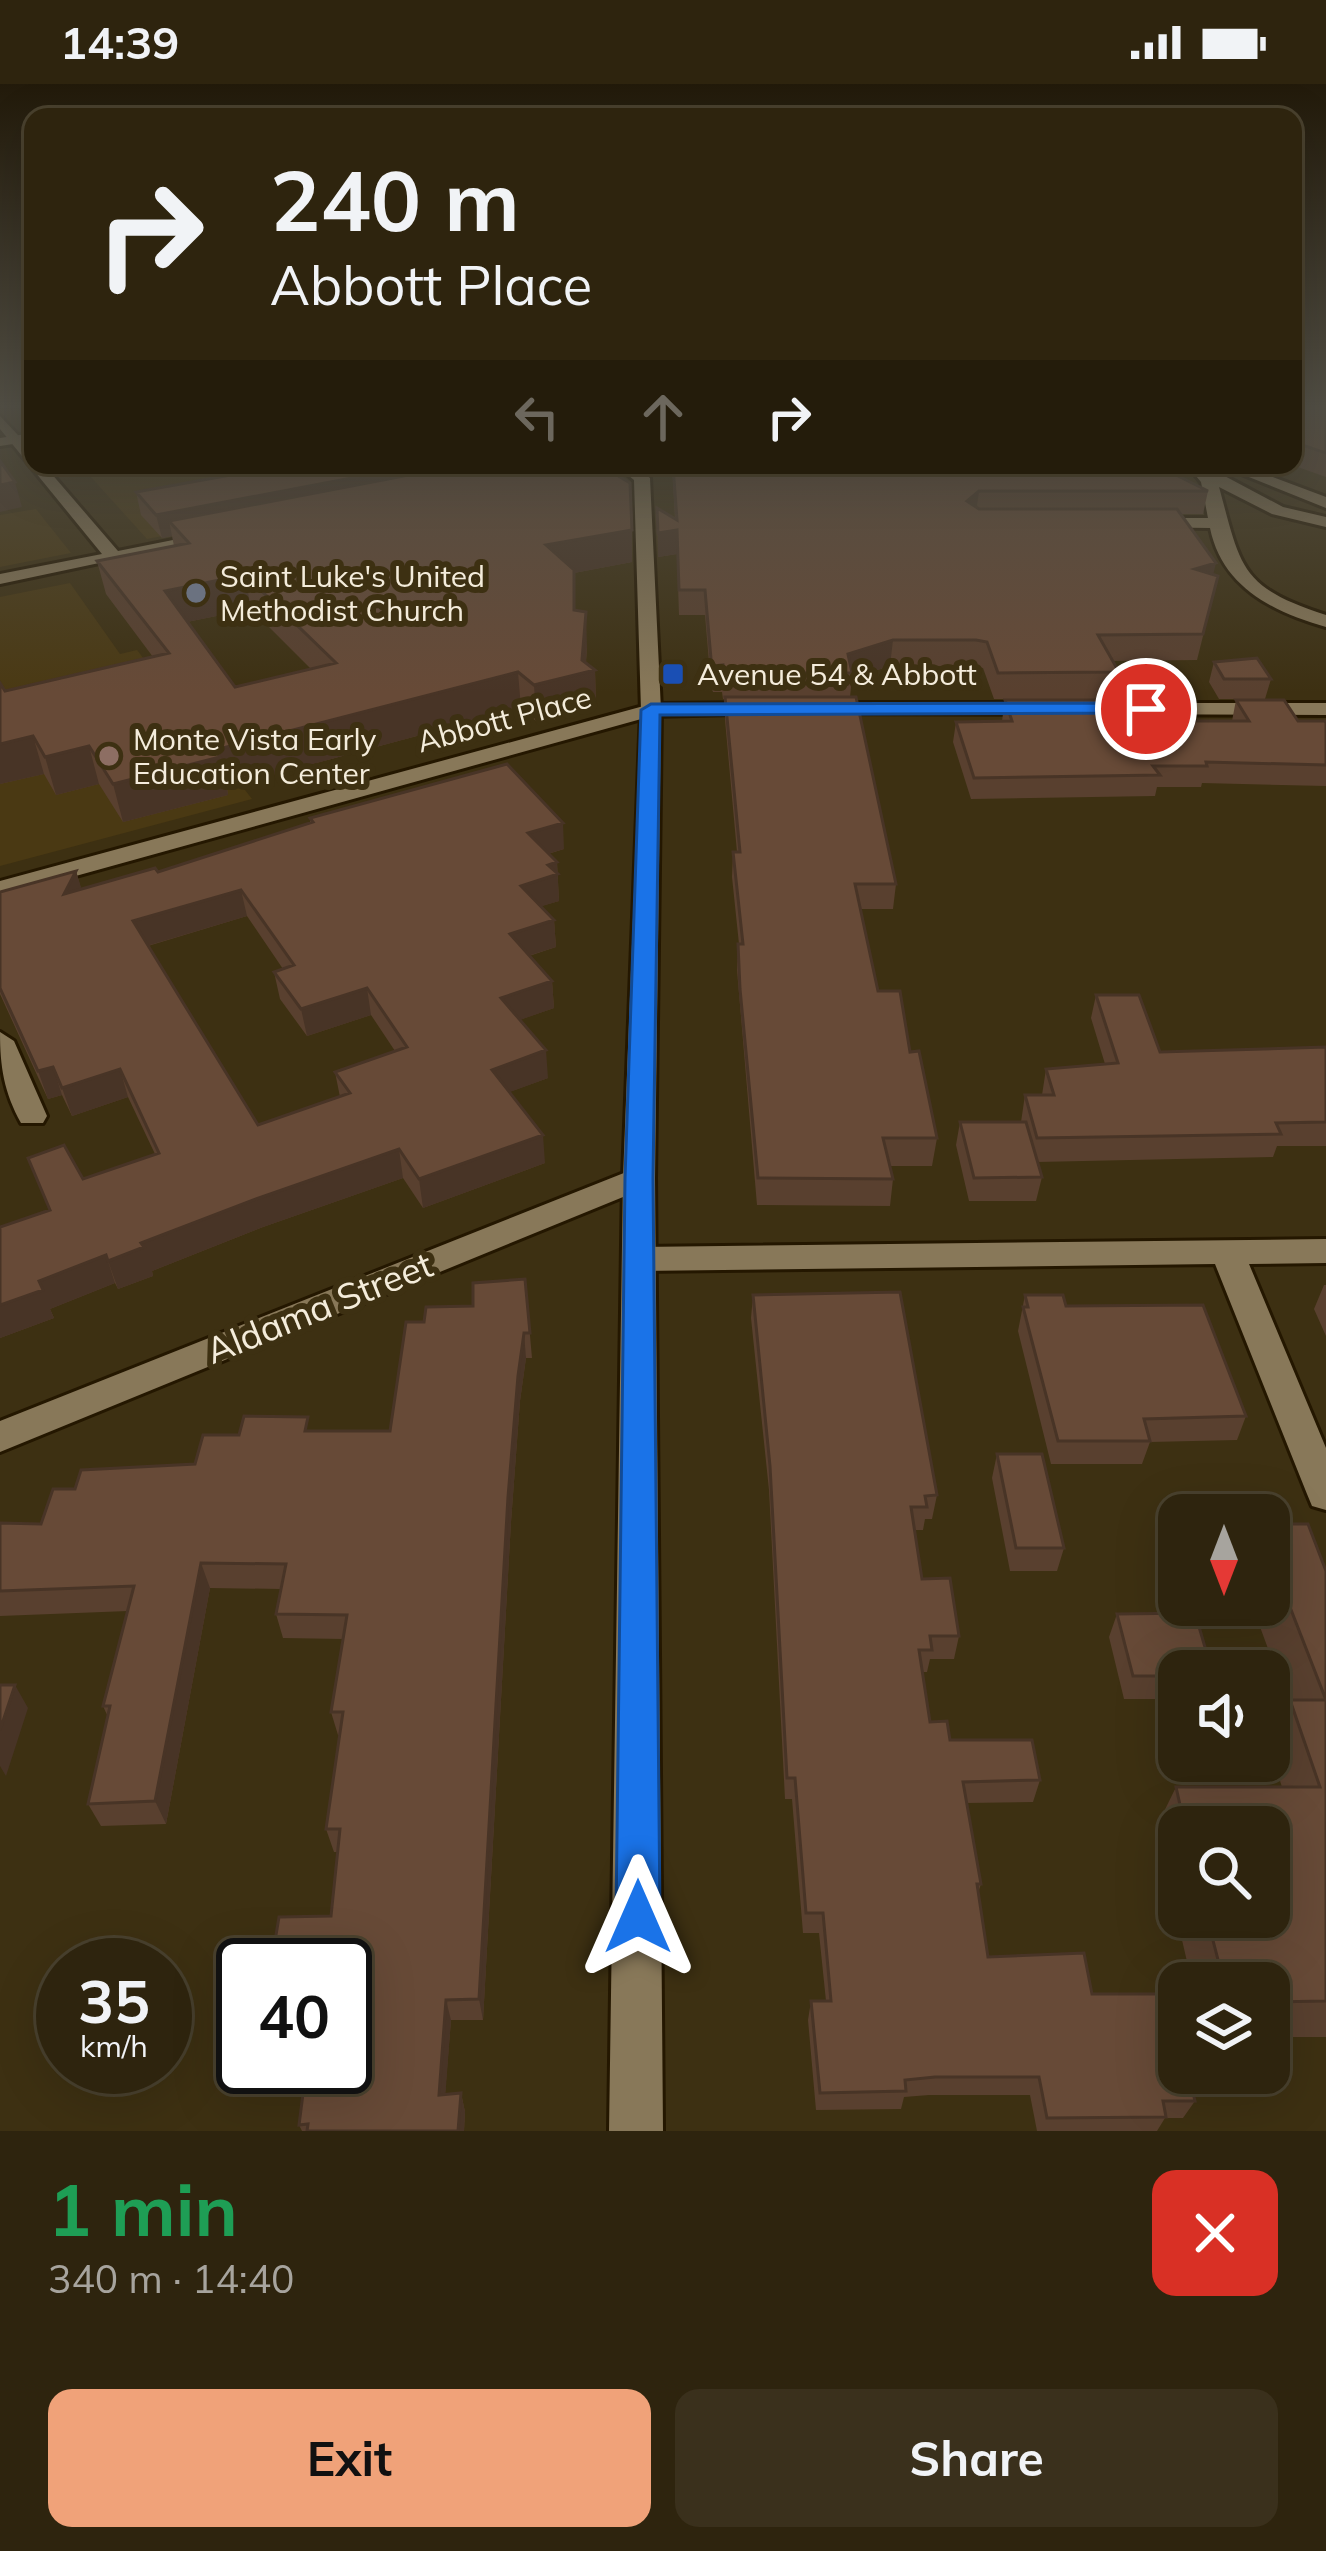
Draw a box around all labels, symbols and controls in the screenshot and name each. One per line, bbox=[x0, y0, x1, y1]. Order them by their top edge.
text: 14:39 bbox=[60, 14, 179, 70]
text: 240 m bbox=[270, 147, 520, 252]
icon: right bbox=[72, 156, 228, 312]
text: Abbott Place bbox=[270, 251, 592, 319]
icon: left bbox=[504, 384, 570, 450]
icon: ahead bbox=[630, 384, 696, 450]
icon: right bbox=[756, 384, 822, 450]
place label: Saint Luke's United Methodist Church bbox=[220, 557, 485, 629]
marker: Saint Luke's United Methodist Church bbox=[183, 580, 209, 606]
place label: Avenue 54 & Abbott bbox=[697, 655, 977, 693]
pin bbox=[1095, 658, 1197, 760]
marker: Avenue 54 & Abbott bbox=[660, 661, 686, 687]
icon: arrive bbox=[1113, 676, 1179, 742]
street label: Abbott Place bbox=[413, 677, 595, 761]
place label: Monte Vista Early Education Center bbox=[133, 720, 377, 792]
marker: Monte Vista Early Education Center bbox=[96, 743, 122, 769]
street label: Aldama Street bbox=[199, 1241, 439, 1373]
north arrow bbox=[1158, 1494, 1290, 1626]
map controls bbox=[1158, 1494, 1290, 2094]
button: sound bbox=[1158, 1650, 1290, 1782]
button: search bbox=[1158, 1806, 1290, 1938]
position arrow bbox=[575, 1854, 701, 1980]
speed limit sign: 40 bbox=[216, 1938, 372, 2094]
button: layers bbox=[1158, 1962, 1290, 2094]
text: 35 bbox=[78, 1963, 150, 2038]
text: km/h bbox=[80, 2027, 148, 2065]
text: 1 min bbox=[48, 2164, 238, 2254]
button: close bbox=[1152, 2170, 1278, 2296]
text: 340 m · 14:40 bbox=[48, 2254, 294, 2303]
button: Exit bbox=[48, 2389, 651, 2527]
button: Share bbox=[675, 2389, 1278, 2527]

